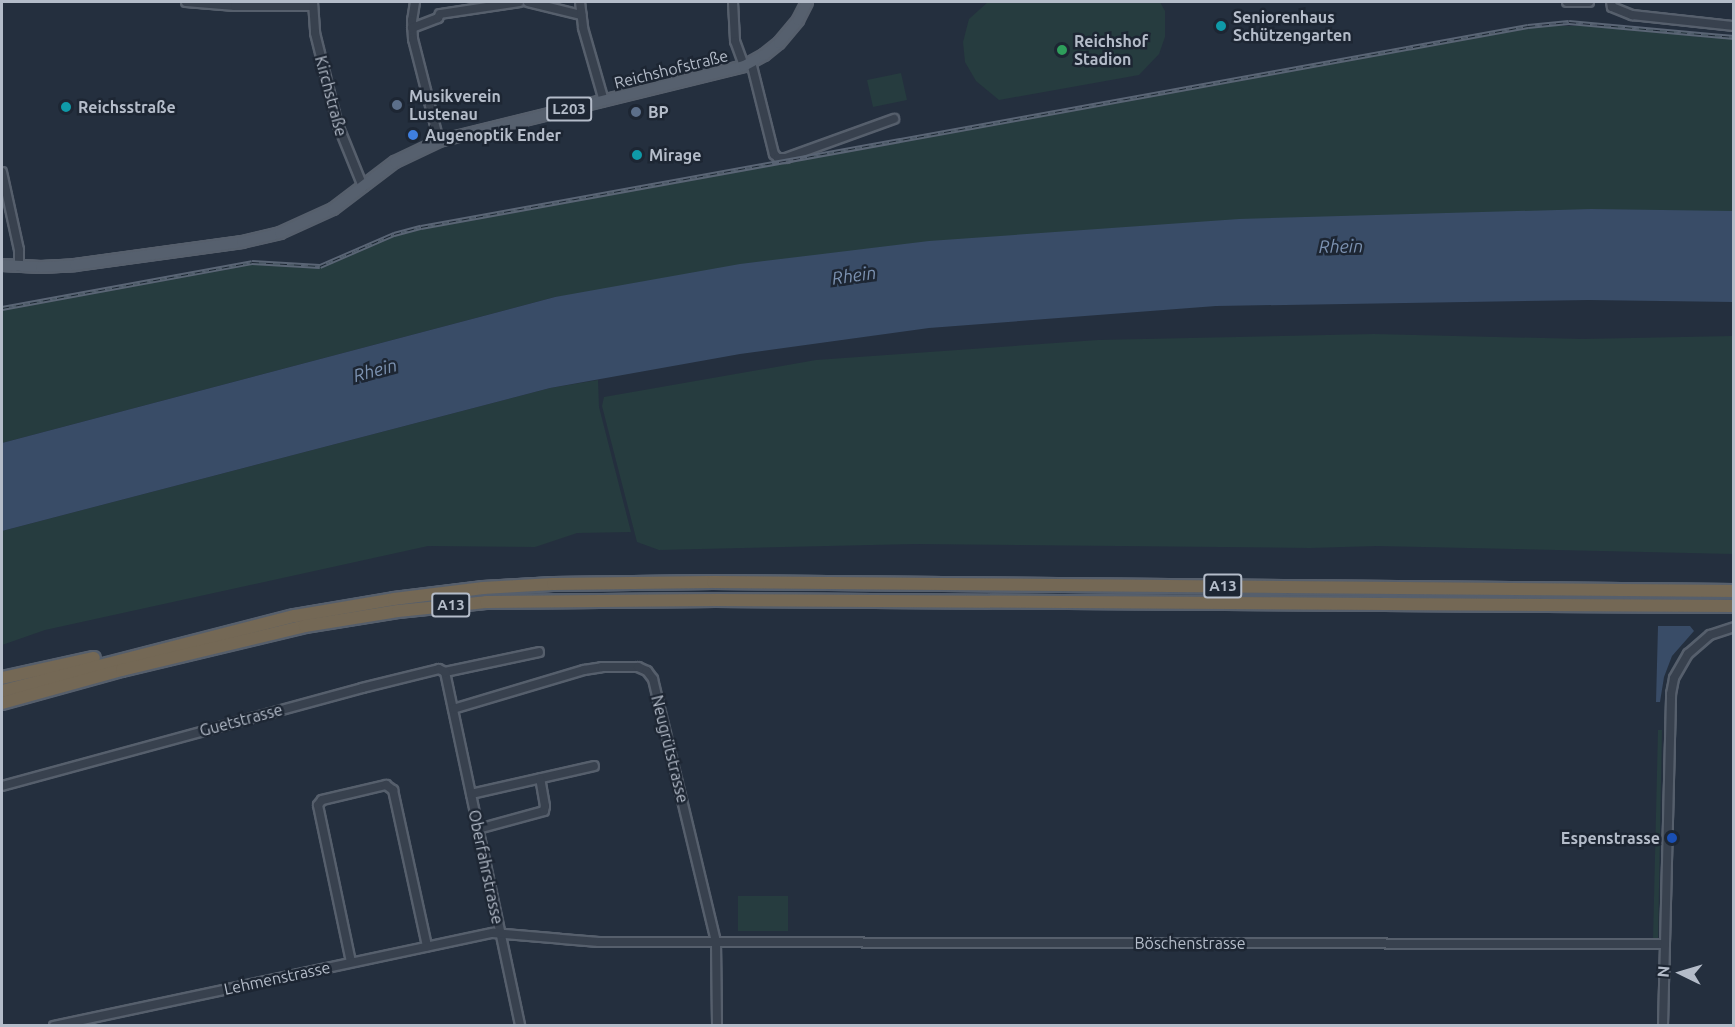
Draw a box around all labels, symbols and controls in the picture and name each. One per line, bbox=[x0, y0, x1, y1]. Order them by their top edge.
place label: Seniorenhaus Schützengarten bbox=[1233, 7, 1352, 45]
marker: Seniorenhaus Schützengarten bbox=[1214, 19, 1228, 33]
place label: Reichshof Stadion bbox=[1074, 31, 1148, 69]
marker: Reichshof Stadion bbox=[1055, 43, 1069, 57]
street label: Reichshofstraße bbox=[612, 46, 730, 92]
street label: Kirchstraße bbox=[311, 54, 351, 138]
place label: Musikverein Lustenau bbox=[409, 86, 501, 124]
place label: Reichsstraße bbox=[78, 97, 176, 117]
road number: L203 bbox=[545, 97, 593, 121]
marker: Musikverein Lustenau bbox=[390, 98, 404, 112]
marker: Reichsstraße bbox=[59, 100, 73, 114]
place label: BP bbox=[648, 102, 669, 122]
marker: BP bbox=[629, 105, 643, 119]
place label: Augenoptik Ender bbox=[425, 125, 561, 145]
marker: Augenoptik Ender bbox=[406, 128, 420, 142]
place label: Mirage bbox=[649, 145, 701, 165]
marker: Mirage bbox=[630, 148, 644, 162]
water label: Rhein bbox=[1319, 235, 1363, 257]
water label: Rhein bbox=[830, 261, 878, 289]
water label: Rhein bbox=[351, 354, 399, 386]
road number: A13 bbox=[1202, 574, 1244, 598]
road number: A13 bbox=[430, 593, 472, 617]
street label: Neugrütstrasse bbox=[647, 693, 693, 805]
street label: Guetstrasse bbox=[197, 700, 285, 740]
street label: Oberfahrstrasse bbox=[465, 808, 507, 926]
place label: Espenstrasse bbox=[1561, 828, 1660, 848]
marker: Espenstrasse bbox=[1665, 831, 1679, 845]
street label: Böschenstrasse bbox=[1134, 933, 1246, 953]
north arrow bbox=[1651, 943, 1711, 1003]
street label: Lehmenstrasse bbox=[222, 957, 332, 999]
text: N bbox=[1654, 965, 1673, 978]

